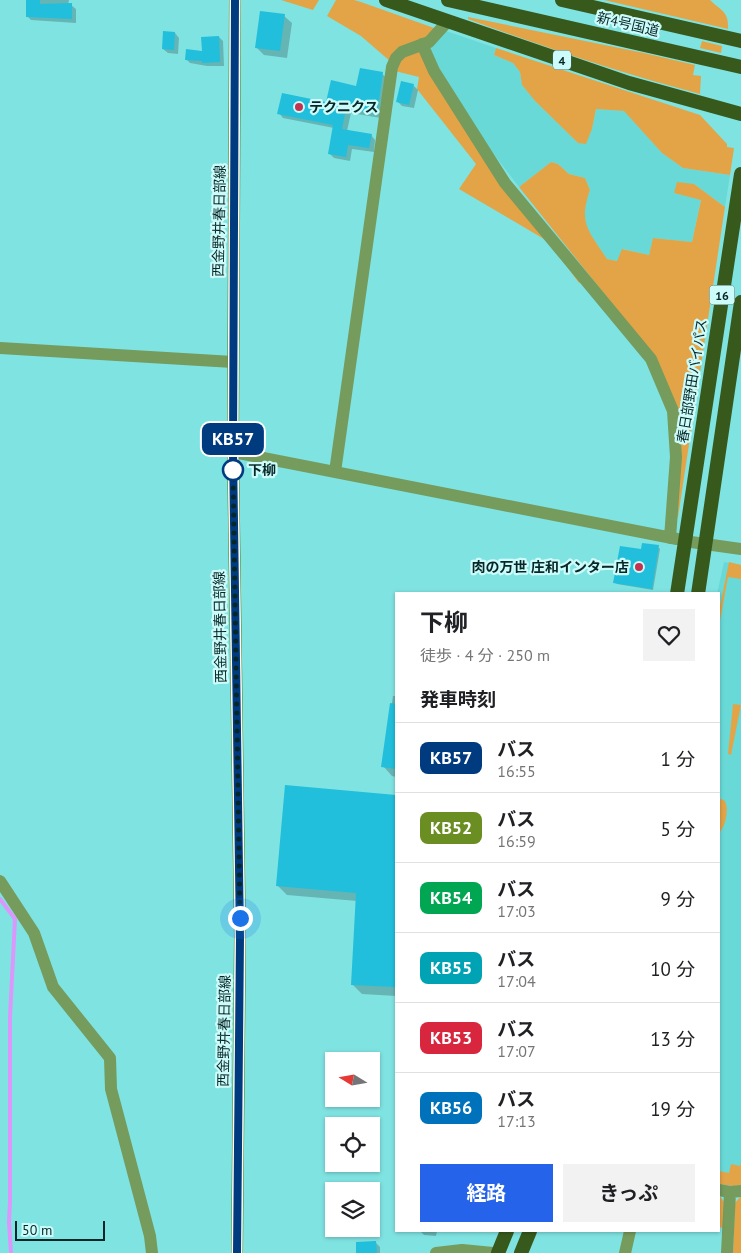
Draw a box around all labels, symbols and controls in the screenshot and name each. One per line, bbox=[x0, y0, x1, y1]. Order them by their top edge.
street label: 新4号国道 bbox=[595, 8, 661, 40]
road number: 4 bbox=[553, 50, 571, 70]
place label: テクニクス bbox=[309, 98, 379, 116]
marker: テクニクス bbox=[293, 101, 305, 113]
street label: 西金野井春日部線 bbox=[209, 165, 229, 277]
road number: 16 bbox=[710, 286, 734, 304]
street label: 春日部野田バイパス bbox=[673, 317, 711, 445]
line badge: KB57 bbox=[198, 423, 268, 455]
text: KB57 bbox=[212, 427, 254, 450]
marker: 下柳 bbox=[222, 459, 244, 481]
place label: 下柳 bbox=[248, 461, 276, 479]
place label: 肉の万世 庄和インター店 bbox=[471, 558, 629, 576]
marker: 肉の万世 庄和インター店 bbox=[633, 561, 645, 573]
street label: 西金野井春日部線 bbox=[210, 571, 230, 683]
text: 下柳 bbox=[420, 607, 468, 638]
button: heart bbox=[643, 609, 695, 661]
text: 徒歩 · 4 分 · 250 m bbox=[420, 645, 550, 665]
text: 発車時刻 bbox=[420, 687, 496, 711]
text: バス bbox=[497, 737, 535, 761]
text: KB57 bbox=[430, 746, 472, 769]
text: 1 分 bbox=[661, 747, 695, 771]
text: 16:55 bbox=[497, 761, 536, 781]
text: バス bbox=[497, 807, 535, 831]
text: KB52 bbox=[430, 816, 472, 839]
text: 5 分 bbox=[661, 817, 695, 841]
text: 16:59 bbox=[497, 831, 536, 851]
text: バス bbox=[497, 877, 535, 901]
text: KB54 bbox=[430, 886, 472, 909]
text: 9 分 bbox=[661, 887, 695, 911]
text: 17:03 bbox=[497, 901, 536, 921]
your location bbox=[228, 906, 253, 931]
text: バス bbox=[497, 947, 535, 971]
text: KB55 bbox=[430, 956, 472, 979]
text: 10 分 bbox=[650, 957, 695, 981]
text: 17:04 bbox=[497, 971, 536, 991]
street label: 西金野井春日部線 bbox=[214, 975, 234, 1087]
text: バス bbox=[497, 1017, 535, 1041]
text: KB53 bbox=[430, 1026, 472, 1049]
text: 13 分 bbox=[650, 1027, 695, 1051]
text: 17:07 bbox=[497, 1041, 536, 1061]
north arrow bbox=[325, 1052, 380, 1108]
map controls bbox=[325, 1052, 380, 1237]
text: バス bbox=[497, 1087, 535, 1111]
text: KB56 bbox=[430, 1096, 472, 1119]
text: 19 分 bbox=[650, 1097, 695, 1121]
text: 17:13 bbox=[497, 1111, 536, 1131]
button: locate bbox=[325, 1117, 380, 1172]
button: 経路 bbox=[420, 1164, 553, 1222]
button: きっぷ bbox=[563, 1164, 695, 1222]
button: layers bbox=[325, 1182, 380, 1237]
scale bar bbox=[15, 1218, 105, 1241]
text: 50 m bbox=[22, 1221, 52, 1239]

